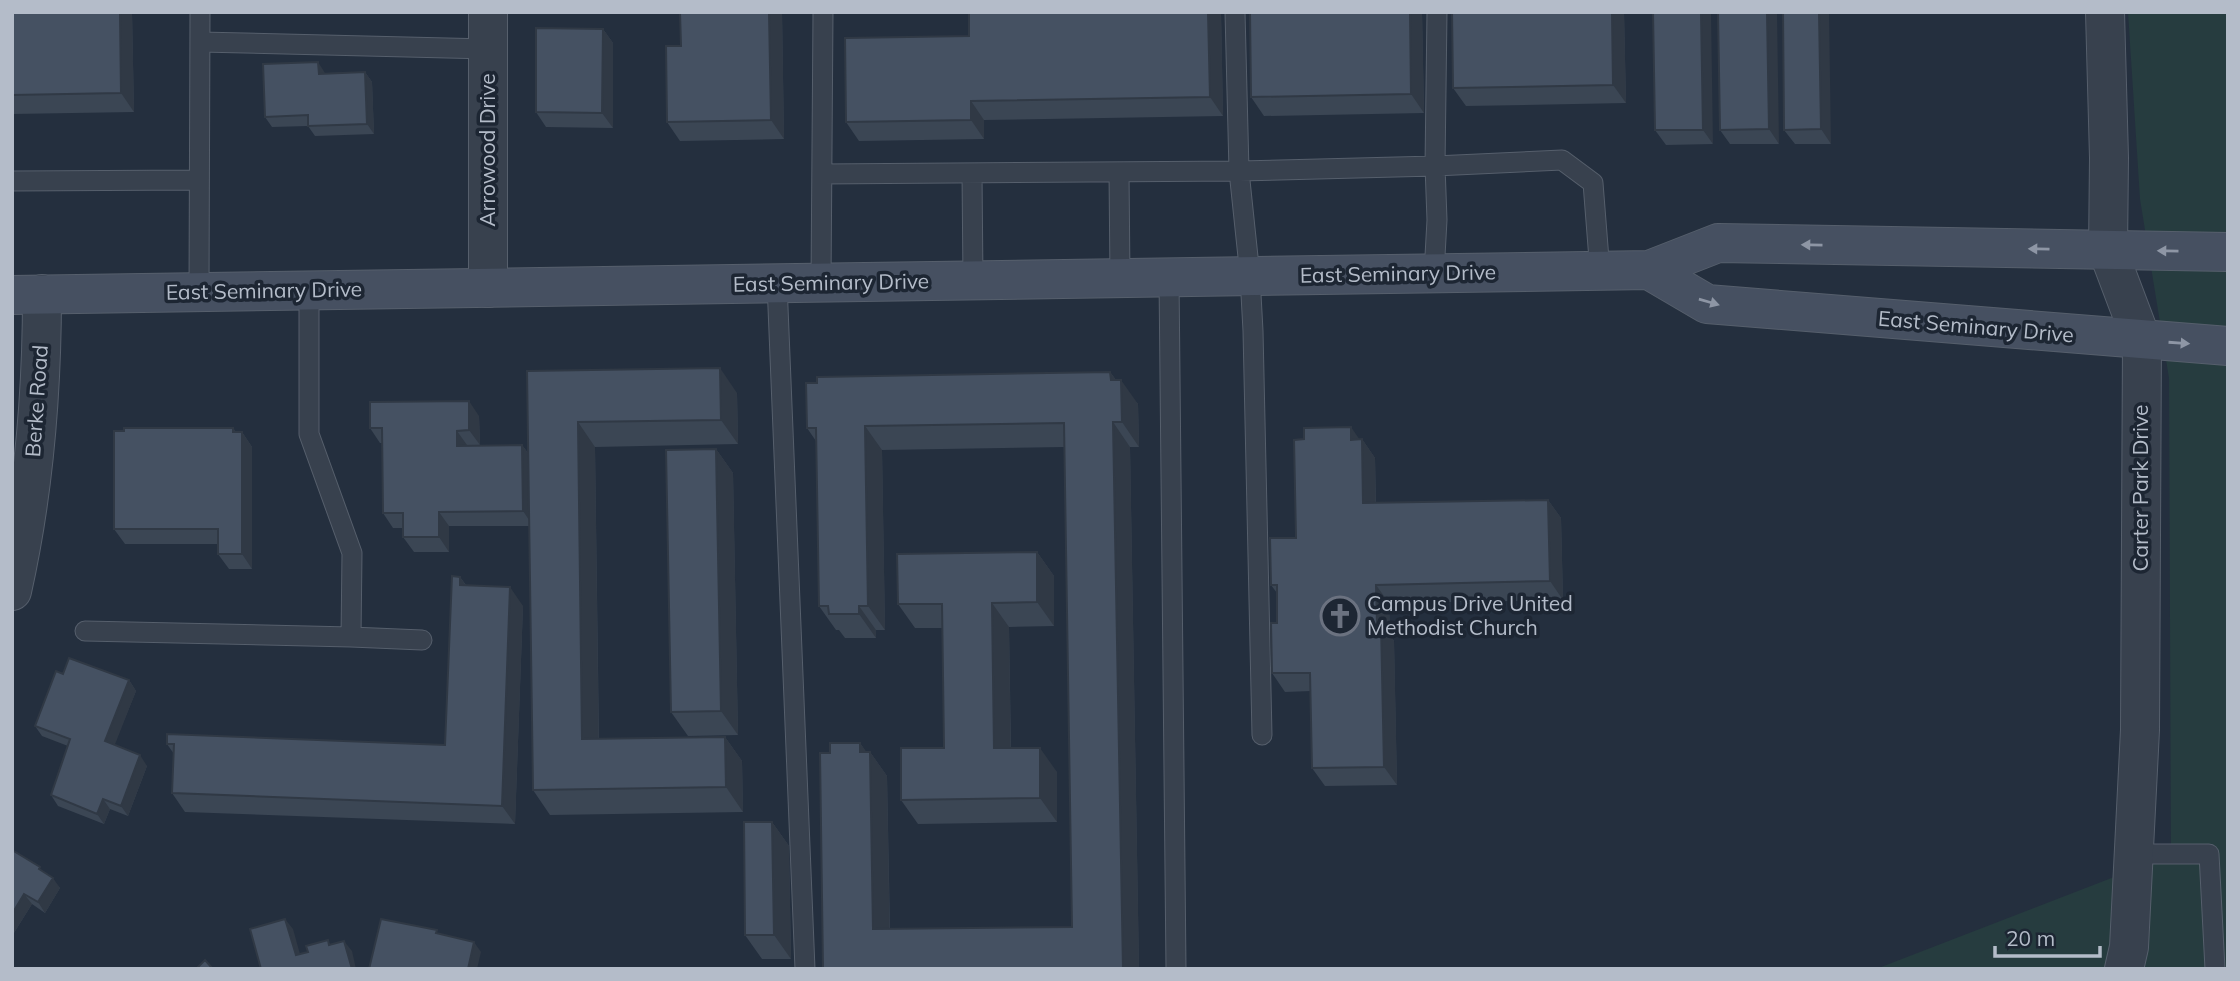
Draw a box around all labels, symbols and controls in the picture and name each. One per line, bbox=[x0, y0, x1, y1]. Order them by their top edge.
street label: Arrowood Drive bbox=[474, 73, 500, 227]
one-way arrow bbox=[1801, 239, 1823, 250]
one-way arrow bbox=[2028, 243, 2050, 255]
one-way arrow bbox=[2156, 245, 2178, 257]
street label: East Seminary Drive bbox=[1300, 258, 1496, 288]
street label: East Seminary Drive bbox=[733, 267, 929, 297]
street label: East Seminary Drive bbox=[166, 275, 362, 305]
one-way arrow bbox=[1698, 297, 1720, 308]
street label: East Seminary Drive bbox=[1877, 304, 2075, 348]
one-way arrow bbox=[2168, 338, 2190, 349]
street label: Berke Road bbox=[19, 344, 53, 458]
street label: Carter Park Drive bbox=[2127, 405, 2153, 571]
place label: Campus Drive United Methodist Church bbox=[1367, 590, 1573, 640]
church icon: Campus Drive United Methodist Church bbox=[1319, 595, 1361, 637]
scale bar bbox=[1995, 914, 2100, 958]
text: 20 m bbox=[2006, 925, 2055, 951]

